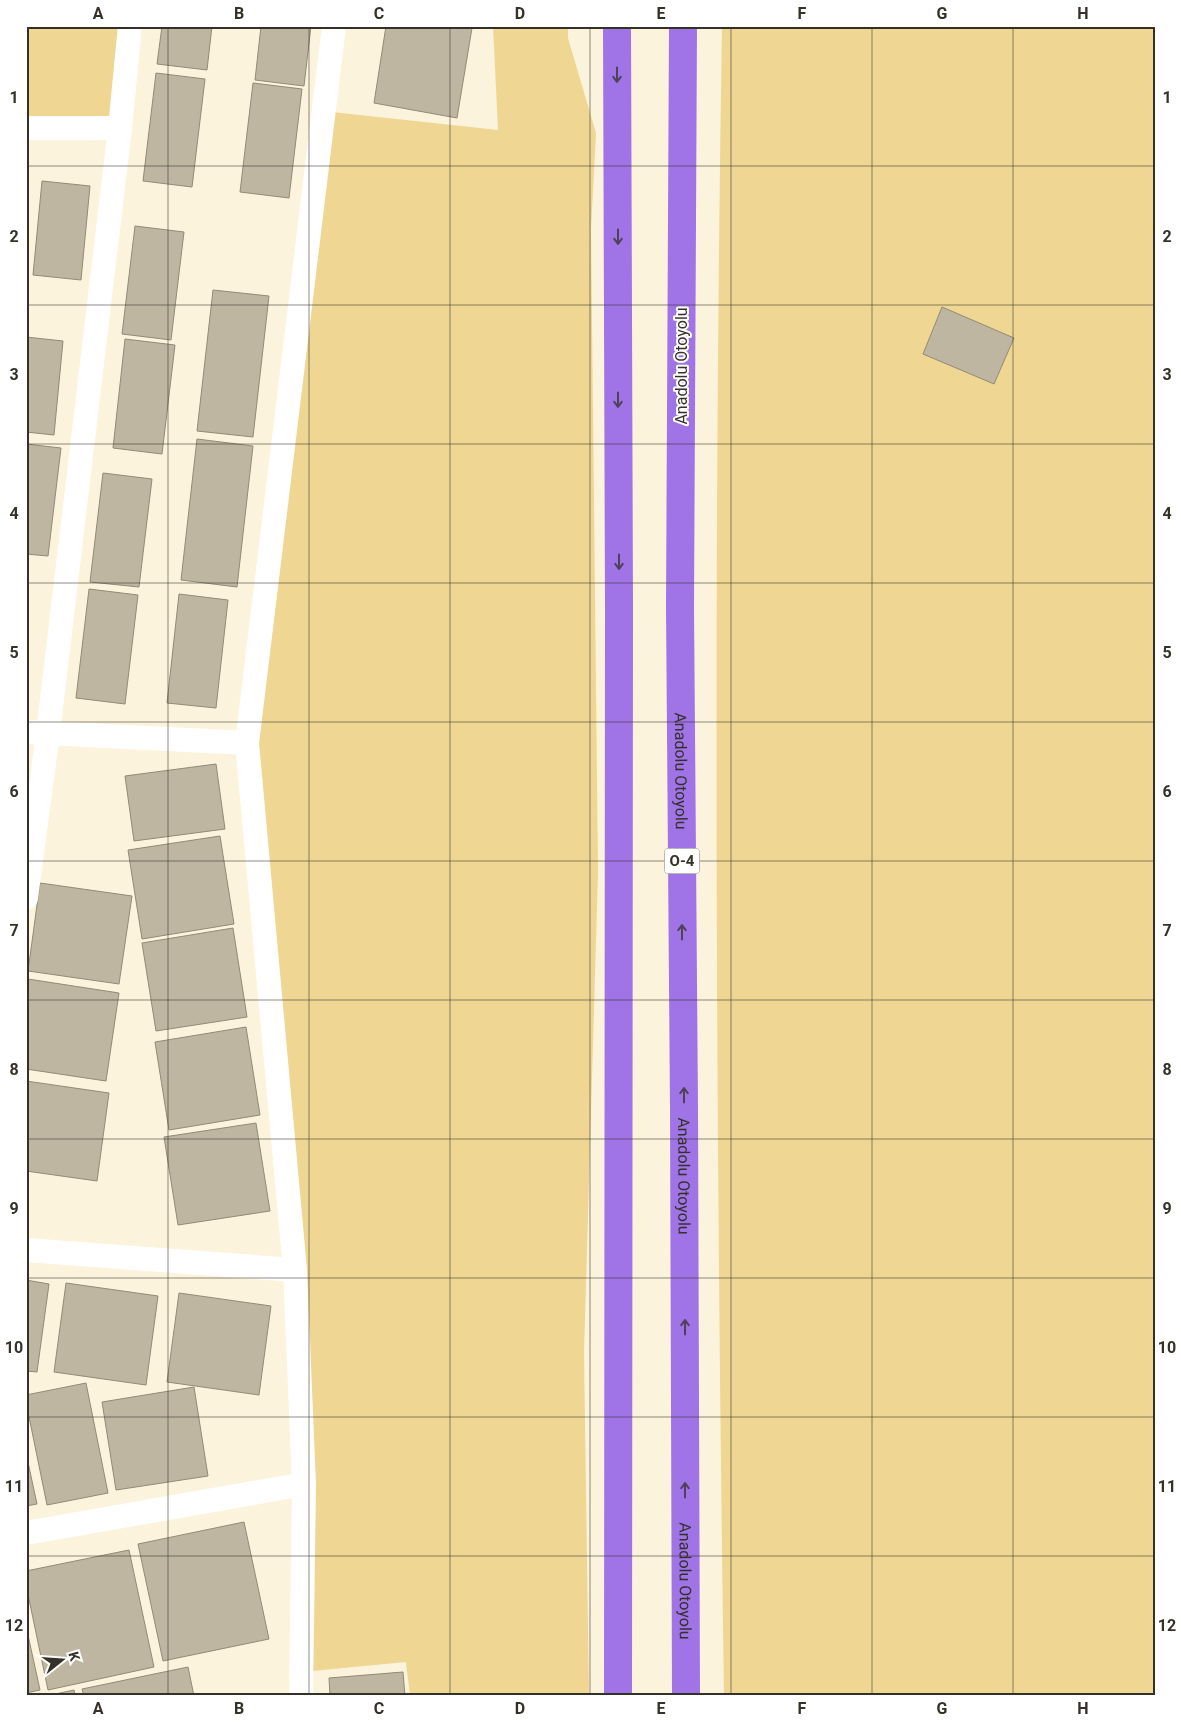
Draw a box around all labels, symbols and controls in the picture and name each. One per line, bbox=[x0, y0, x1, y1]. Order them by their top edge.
text: A bbox=[93, 4, 104, 23]
text: B bbox=[234, 4, 244, 23]
text: C bbox=[374, 4, 384, 23]
text: D bbox=[515, 4, 525, 23]
text: E bbox=[657, 4, 666, 23]
text: F bbox=[798, 4, 807, 23]
text: G bbox=[937, 4, 948, 23]
text: H bbox=[1077, 4, 1089, 23]
one-way arrow bbox=[612, 66, 622, 83]
text: 1 bbox=[9, 88, 19, 107]
text: 1 bbox=[1162, 88, 1172, 107]
text: 2 bbox=[9, 227, 19, 246]
text: 2 bbox=[1162, 227, 1172, 246]
one-way arrow bbox=[613, 229, 623, 245]
street label: Anadolu Otoyolu bbox=[672, 307, 691, 425]
text: 3 bbox=[9, 365, 19, 384]
text: 3 bbox=[1162, 365, 1172, 384]
one-way arrow bbox=[613, 392, 623, 408]
text: 4 bbox=[9, 504, 19, 523]
text: 4 bbox=[1162, 504, 1172, 523]
one-way arrow bbox=[614, 554, 624, 570]
text: 5 bbox=[9, 643, 19, 662]
text: 5 bbox=[1162, 643, 1172, 662]
street label: Anadolu Otoyolu bbox=[671, 712, 691, 830]
text: 6 bbox=[9, 782, 19, 801]
text: 6 bbox=[1162, 782, 1172, 801]
road number: O-4 bbox=[664, 848, 700, 874]
text: 7 bbox=[9, 921, 19, 940]
text: 7 bbox=[1162, 921, 1172, 940]
one-way arrow bbox=[677, 924, 687, 940]
text: 8 bbox=[9, 1060, 19, 1079]
text: 8 bbox=[1162, 1060, 1172, 1079]
one-way arrow bbox=[679, 1087, 689, 1103]
street label: Anadolu Otoyolu bbox=[674, 1117, 693, 1235]
text: 9 bbox=[9, 1199, 19, 1218]
text: 9 bbox=[1162, 1199, 1172, 1218]
one-way arrow bbox=[680, 1319, 689, 1335]
text: 10 bbox=[5, 1338, 23, 1357]
text: 10 bbox=[1158, 1338, 1176, 1357]
text: 11 bbox=[5, 1477, 23, 1496]
text: 11 bbox=[1158, 1477, 1176, 1496]
one-way arrow bbox=[680, 1482, 690, 1498]
street label: Anadolu Otoyolu bbox=[675, 1522, 695, 1640]
text: 12 bbox=[5, 1616, 23, 1635]
text: 12 bbox=[1158, 1616, 1176, 1635]
north arrow bbox=[38, 1634, 88, 1684]
text: K bbox=[65, 1650, 83, 1663]
text: A bbox=[93, 1699, 104, 1718]
text: B bbox=[234, 1699, 244, 1718]
text: C bbox=[374, 1699, 384, 1718]
text: D bbox=[515, 1699, 525, 1718]
text: E bbox=[657, 1699, 666, 1718]
text: F bbox=[798, 1699, 807, 1718]
text: G bbox=[937, 1699, 948, 1718]
text: H bbox=[1077, 1699, 1089, 1718]

